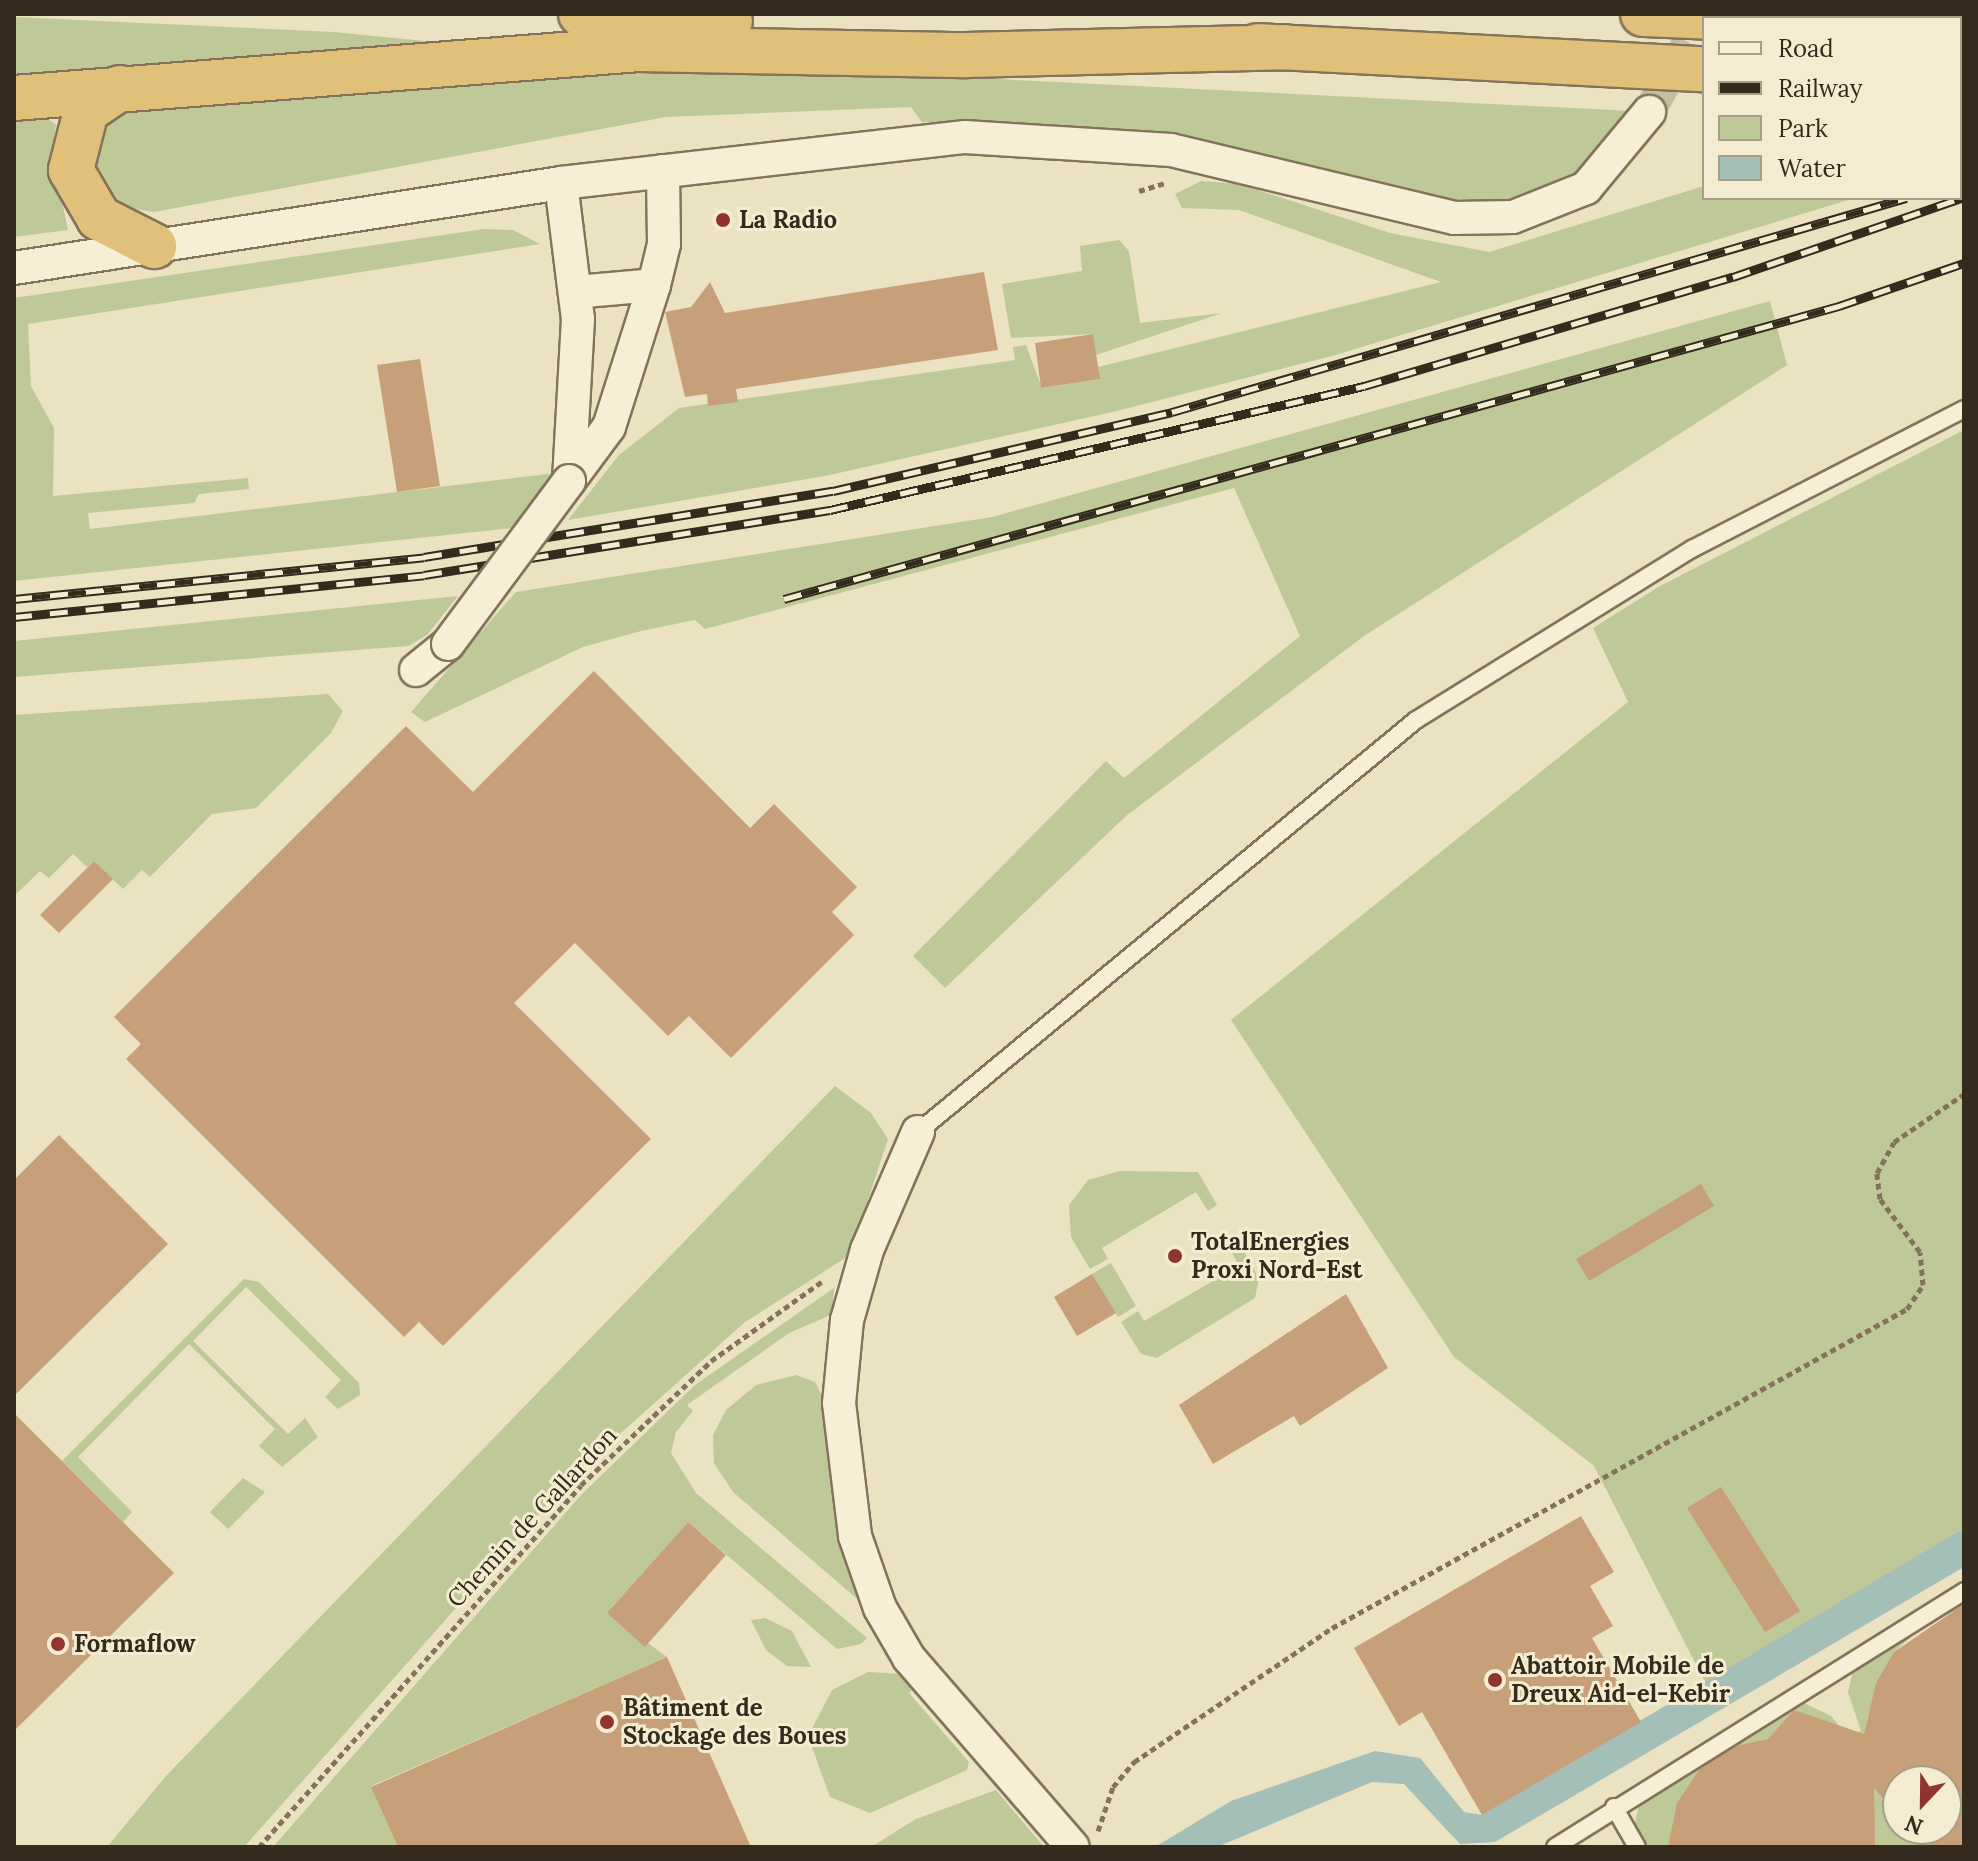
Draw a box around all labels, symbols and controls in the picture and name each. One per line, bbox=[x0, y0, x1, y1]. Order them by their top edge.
legend bbox=[1702, 16, 1962, 200]
text: Road bbox=[1778, 33, 1834, 64]
text: Railway bbox=[1778, 73, 1862, 104]
text: Park bbox=[1778, 113, 1828, 144]
text: Water bbox=[1778, 153, 1846, 184]
place label: La Radio bbox=[739, 206, 837, 234]
marker: La Radio bbox=[714, 211, 732, 229]
place label: TotalEnergies Proxi Nord-Est bbox=[1191, 1228, 1362, 1284]
marker: TotalEnergies Proxi Nord-Est bbox=[1166, 1247, 1184, 1265]
street label: Chemin de Gallardon bbox=[441, 1421, 623, 1613]
place label: Formaflow bbox=[74, 1630, 196, 1658]
marker: Formaflow bbox=[49, 1635, 67, 1653]
place label: Abattoir Mobile de Dreux Aid-el-Kebir bbox=[1511, 1652, 1730, 1708]
marker: Abattoir Mobile de Dreux Aid-el-Kebir bbox=[1486, 1671, 1504, 1689]
place label: Bâtiment de Stockage des Boues bbox=[623, 1694, 846, 1750]
marker: Bâtiment de Stockage des Boues bbox=[598, 1713, 616, 1731]
north arrow bbox=[1882, 1765, 1962, 1845]
text: N bbox=[1901, 1809, 1927, 1842]

